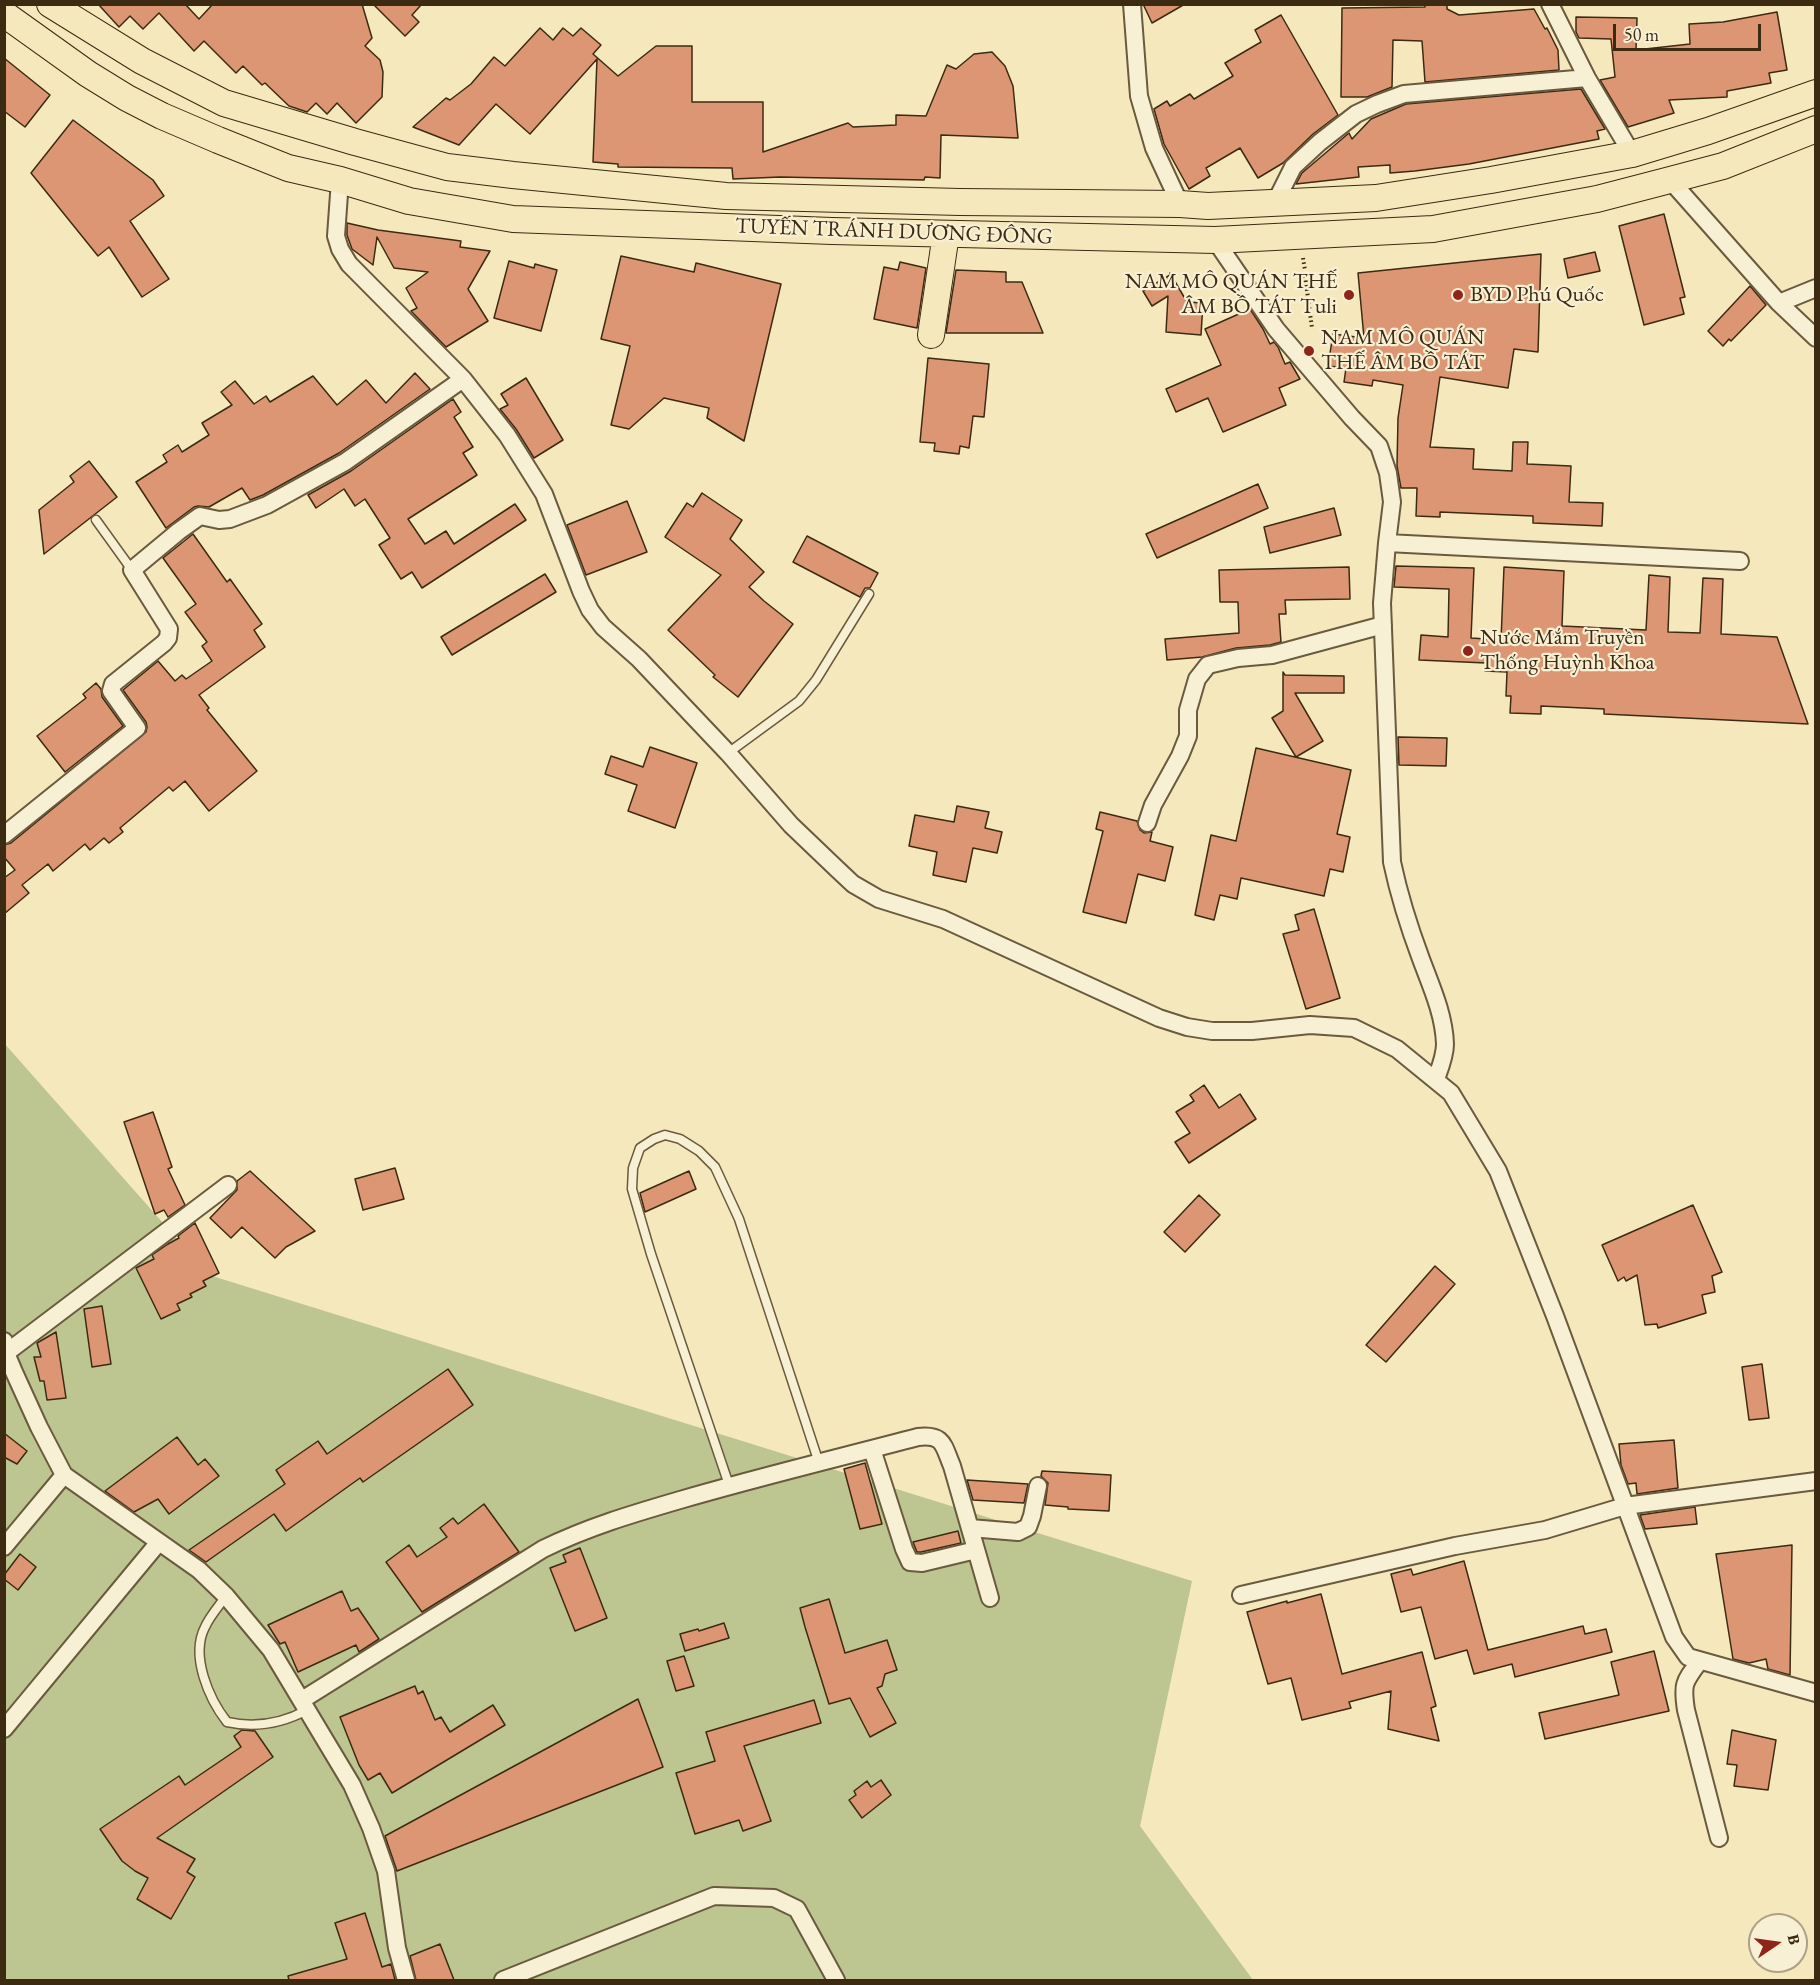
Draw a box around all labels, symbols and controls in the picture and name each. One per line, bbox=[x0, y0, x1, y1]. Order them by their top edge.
scale bar bbox=[1616, 12, 1764, 50]
text: 50 m bbox=[1624, 23, 1659, 46]
street label: TUYẾN TRÁNH DƯƠNG ĐÔNG bbox=[735, 213, 1053, 251]
place label: NAM MÔ QUÁN THẾ ÂM BỒ TÁT Tuli bbox=[1125, 269, 1337, 320]
place label: BYD Phú Quốc bbox=[1470, 282, 1604, 308]
marker: NAM MÔ QUÁN THẾ ÂM BỒ TÁT Tuli bbox=[1342, 288, 1356, 302]
marker: BYD Phú Quốc bbox=[1451, 288, 1465, 302]
place label: NAM MÔ QUÁN THẾ ÂM BỒ TÁT bbox=[1321, 325, 1485, 376]
marker: NAM MÔ QUÁN THẾ ÂM BỒ TÁT bbox=[1302, 344, 1316, 358]
place label: Nước Mắm Truyền Thống Huỳnh Khoa bbox=[1480, 625, 1654, 676]
marker: Nước Mắm Truyền Thống Huỳnh Khoa bbox=[1461, 644, 1475, 658]
north arrow bbox=[1748, 1913, 1808, 1973]
text: B bbox=[1783, 1932, 1805, 1947]

